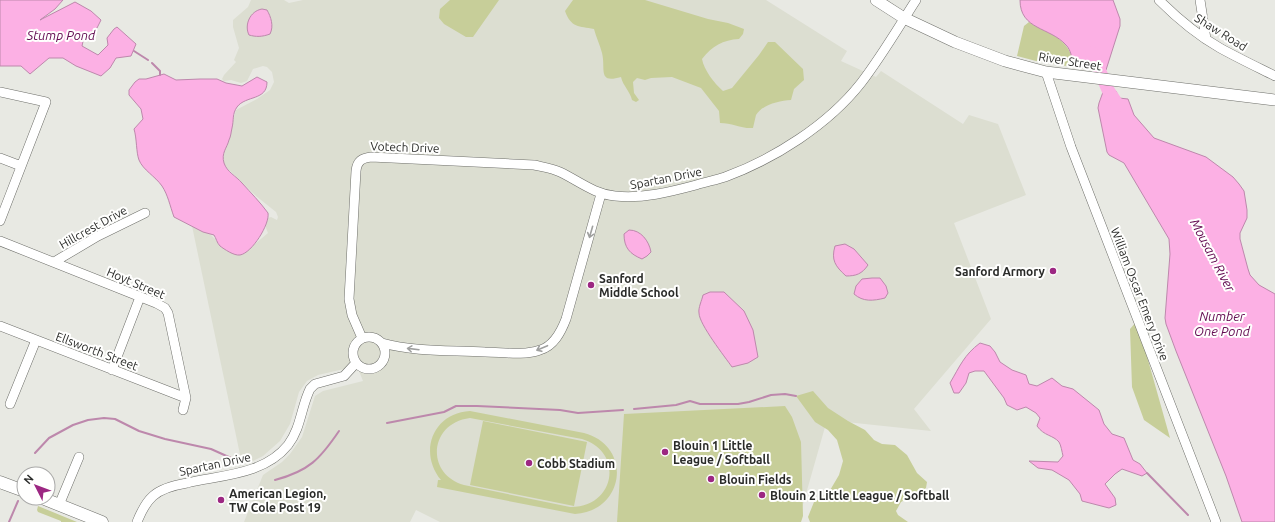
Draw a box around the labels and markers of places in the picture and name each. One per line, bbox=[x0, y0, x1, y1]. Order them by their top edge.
place label: Sanford Armory bbox=[955, 265, 1046, 278]
marker: Sanford Armory bbox=[1048, 266, 1058, 276]
place label: Sanford Middle School bbox=[599, 272, 679, 299]
marker: Sanford Middle School bbox=[586, 280, 596, 290]
place label: Blouin 1 Little League / Softball bbox=[673, 439, 770, 466]
marker: Blouin 1 Little League / Softball bbox=[660, 447, 670, 457]
place label: Cobb Stadium bbox=[537, 457, 615, 470]
marker: Cobb Stadium bbox=[524, 458, 534, 468]
place label: Blouin Fields bbox=[719, 473, 792, 486]
marker: Blouin Fields bbox=[706, 474, 716, 484]
place label: American Legion, TW Cole Post 19 bbox=[229, 487, 326, 514]
place label: Blouin 2 Little League / Softball bbox=[770, 489, 950, 502]
marker: Blouin 2 Little League / Softball bbox=[757, 490, 767, 500]
marker: American Legion, TW Cole Post 19 bbox=[216, 495, 226, 505]

